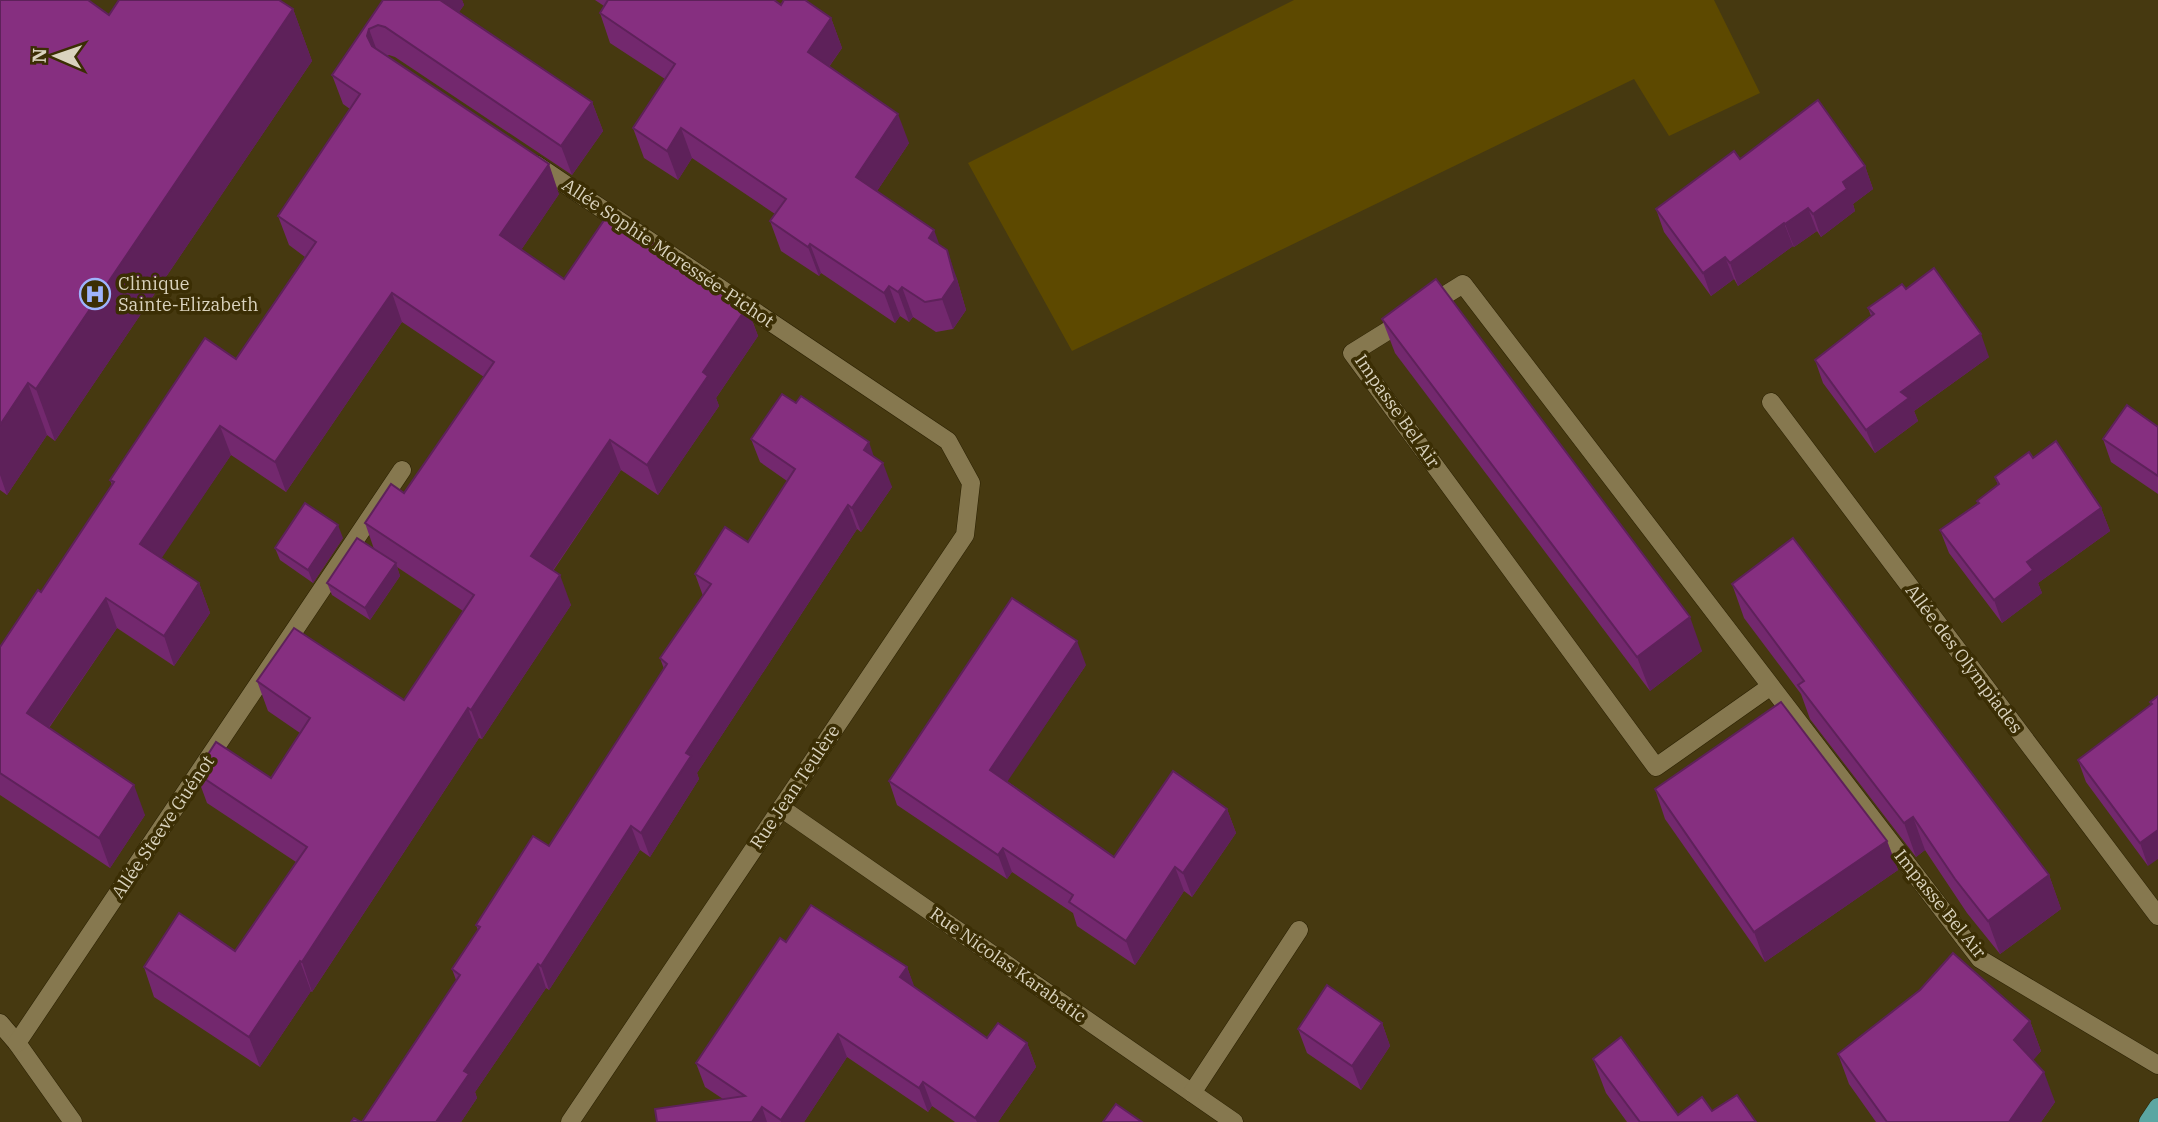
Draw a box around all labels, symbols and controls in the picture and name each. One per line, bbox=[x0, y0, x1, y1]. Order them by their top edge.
north arrow bbox=[21, 21, 91, 91]
text: N bbox=[27, 47, 51, 63]
street label: Allée Sophie Moressée-Pichot bbox=[558, 173, 778, 332]
place label: Clinique Sainte-Elizabeth bbox=[118, 272, 258, 316]
hospital icon: Clinique Sainte-Elizabeth bbox=[78, 277, 112, 311]
street label: Impasse Bel Air bbox=[1350, 350, 1445, 472]
street label: Allée des Olympiades bbox=[1901, 580, 2028, 738]
street label: Rue Jean Teulère bbox=[745, 720, 845, 853]
street label: Allée Steeve Guénot bbox=[106, 751, 219, 903]
street label: Impasse Bel Air bbox=[1890, 845, 1991, 963]
street label: Rue Nicolas Karabatic bbox=[926, 902, 1091, 1027]

